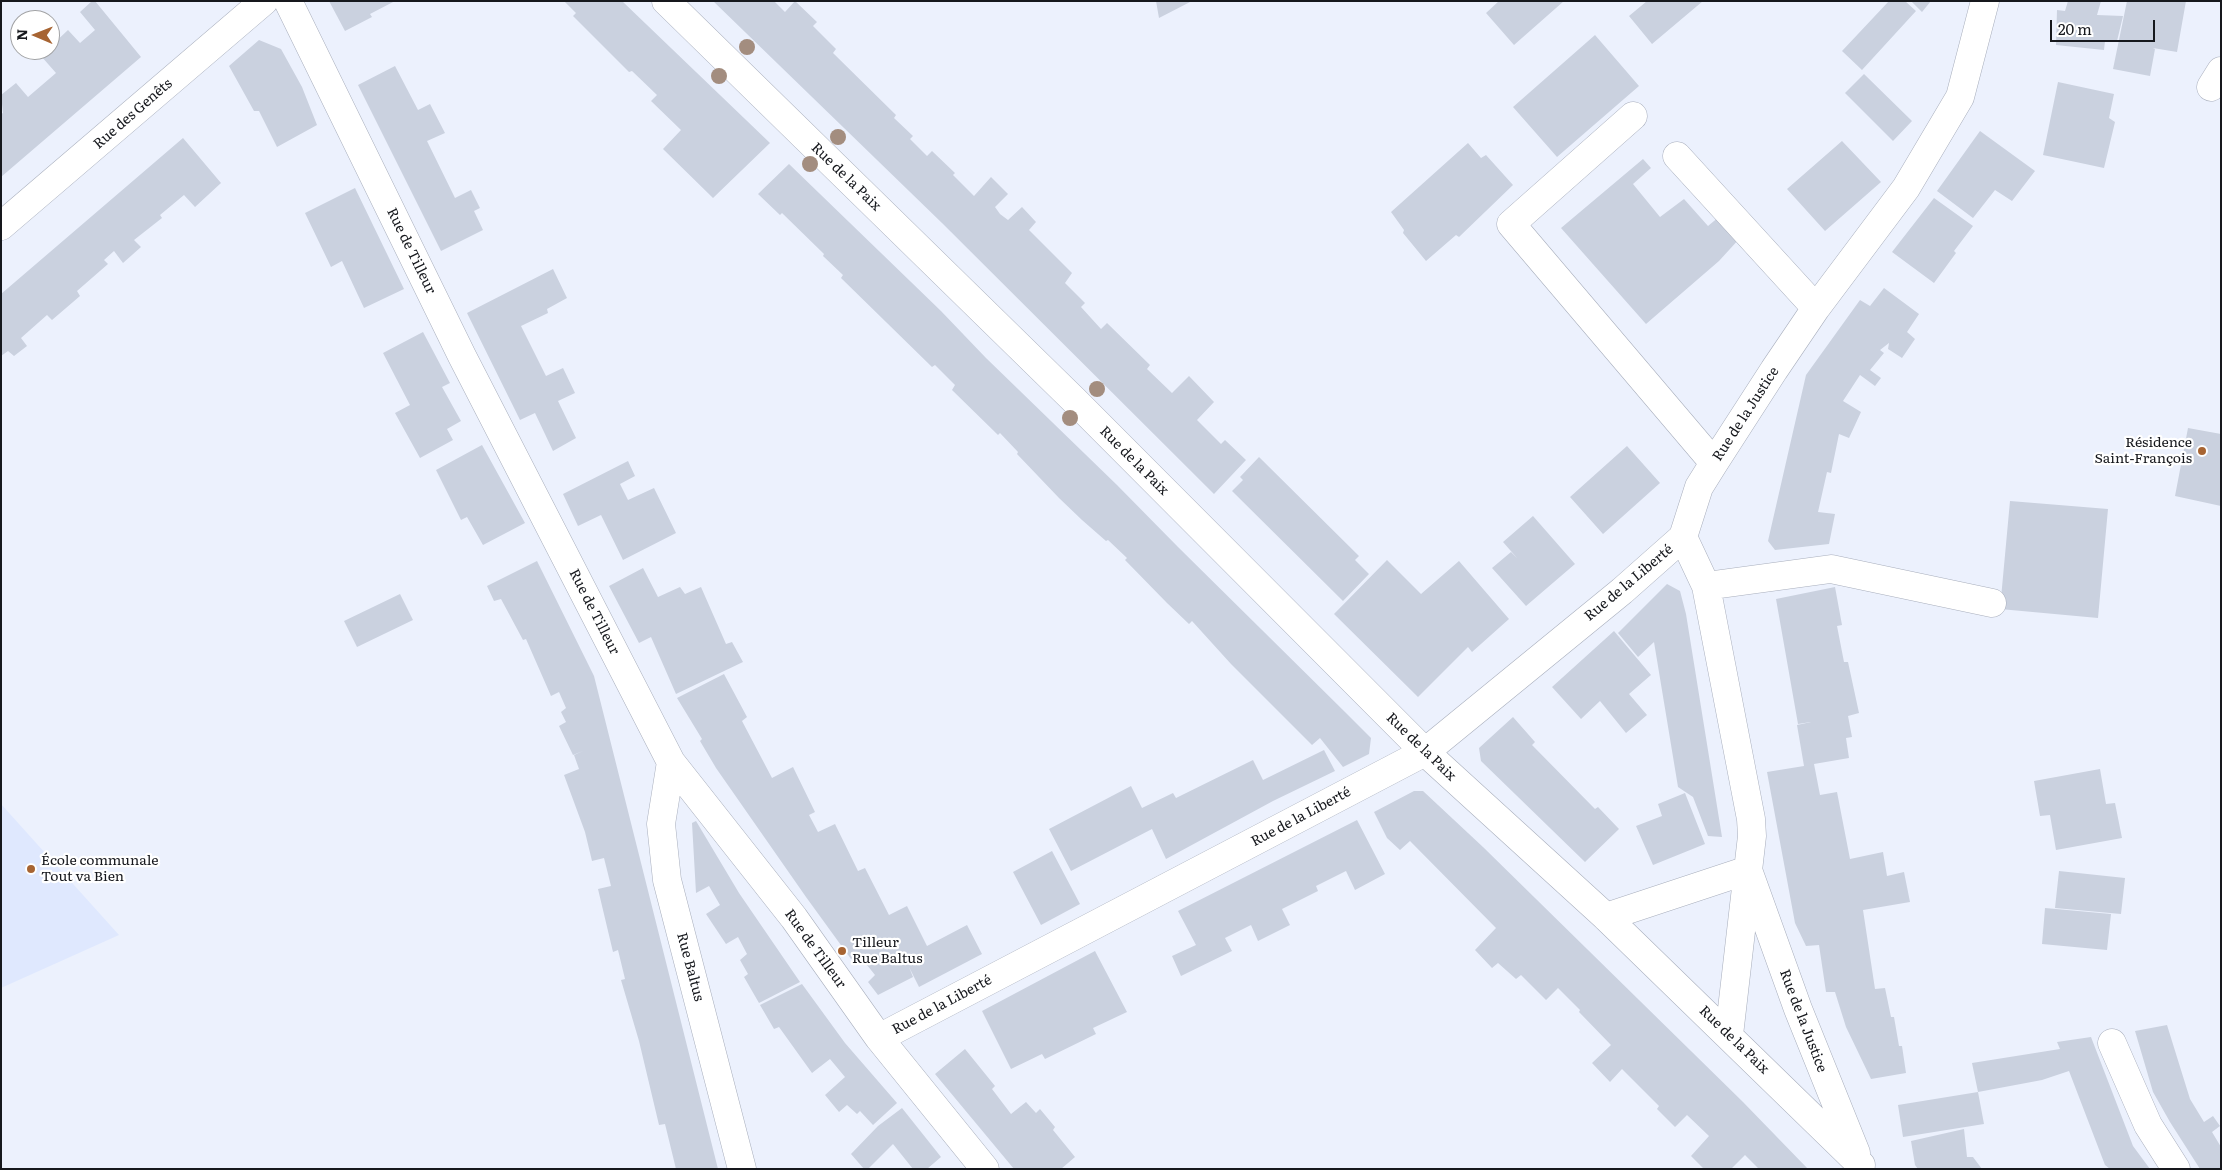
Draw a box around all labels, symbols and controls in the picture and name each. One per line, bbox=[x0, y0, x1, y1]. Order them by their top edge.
north arrow bbox=[10, 10, 60, 60]
scale bar bbox=[2052, 10, 2157, 42]
text: 20 m bbox=[2058, 17, 2092, 40]
text: N bbox=[11, 29, 31, 41]
street label: Rue des Genêts bbox=[90, 75, 176, 153]
street label: Rue de la Paix bbox=[808, 140, 884, 214]
street label: Rue de Tilleur bbox=[383, 205, 439, 297]
street label: Rue de la Justice bbox=[1709, 364, 1783, 464]
street label: Rue de la Paix bbox=[1096, 423, 1172, 499]
place label: Résidence Saint-François bbox=[2094, 435, 2192, 468]
marker: Résidence Saint-François bbox=[2196, 445, 2208, 457]
street label: Rue de la Liberté bbox=[1581, 541, 1677, 625]
street label: Rue de Tilleur bbox=[565, 566, 623, 658]
street label: Rue de la Paix bbox=[1383, 710, 1459, 784]
street label: Rue de la Liberté bbox=[1248, 784, 1354, 850]
place label: École communale Tout va Bien bbox=[41, 853, 159, 886]
marker: École communale Tout va Bien bbox=[25, 863, 37, 875]
street label: Rue de Tilleur bbox=[781, 906, 849, 992]
street label: Rue Baltus bbox=[673, 931, 707, 1003]
place label: Tilleur Rue Baltus bbox=[852, 935, 923, 968]
marker: Tilleur Rue Baltus bbox=[836, 945, 848, 957]
street label: Rue de la Justice bbox=[1776, 967, 1830, 1075]
street label: Rue de la Liberté bbox=[889, 972, 995, 1038]
street label: Rue de la Paix bbox=[1696, 1003, 1772, 1077]

